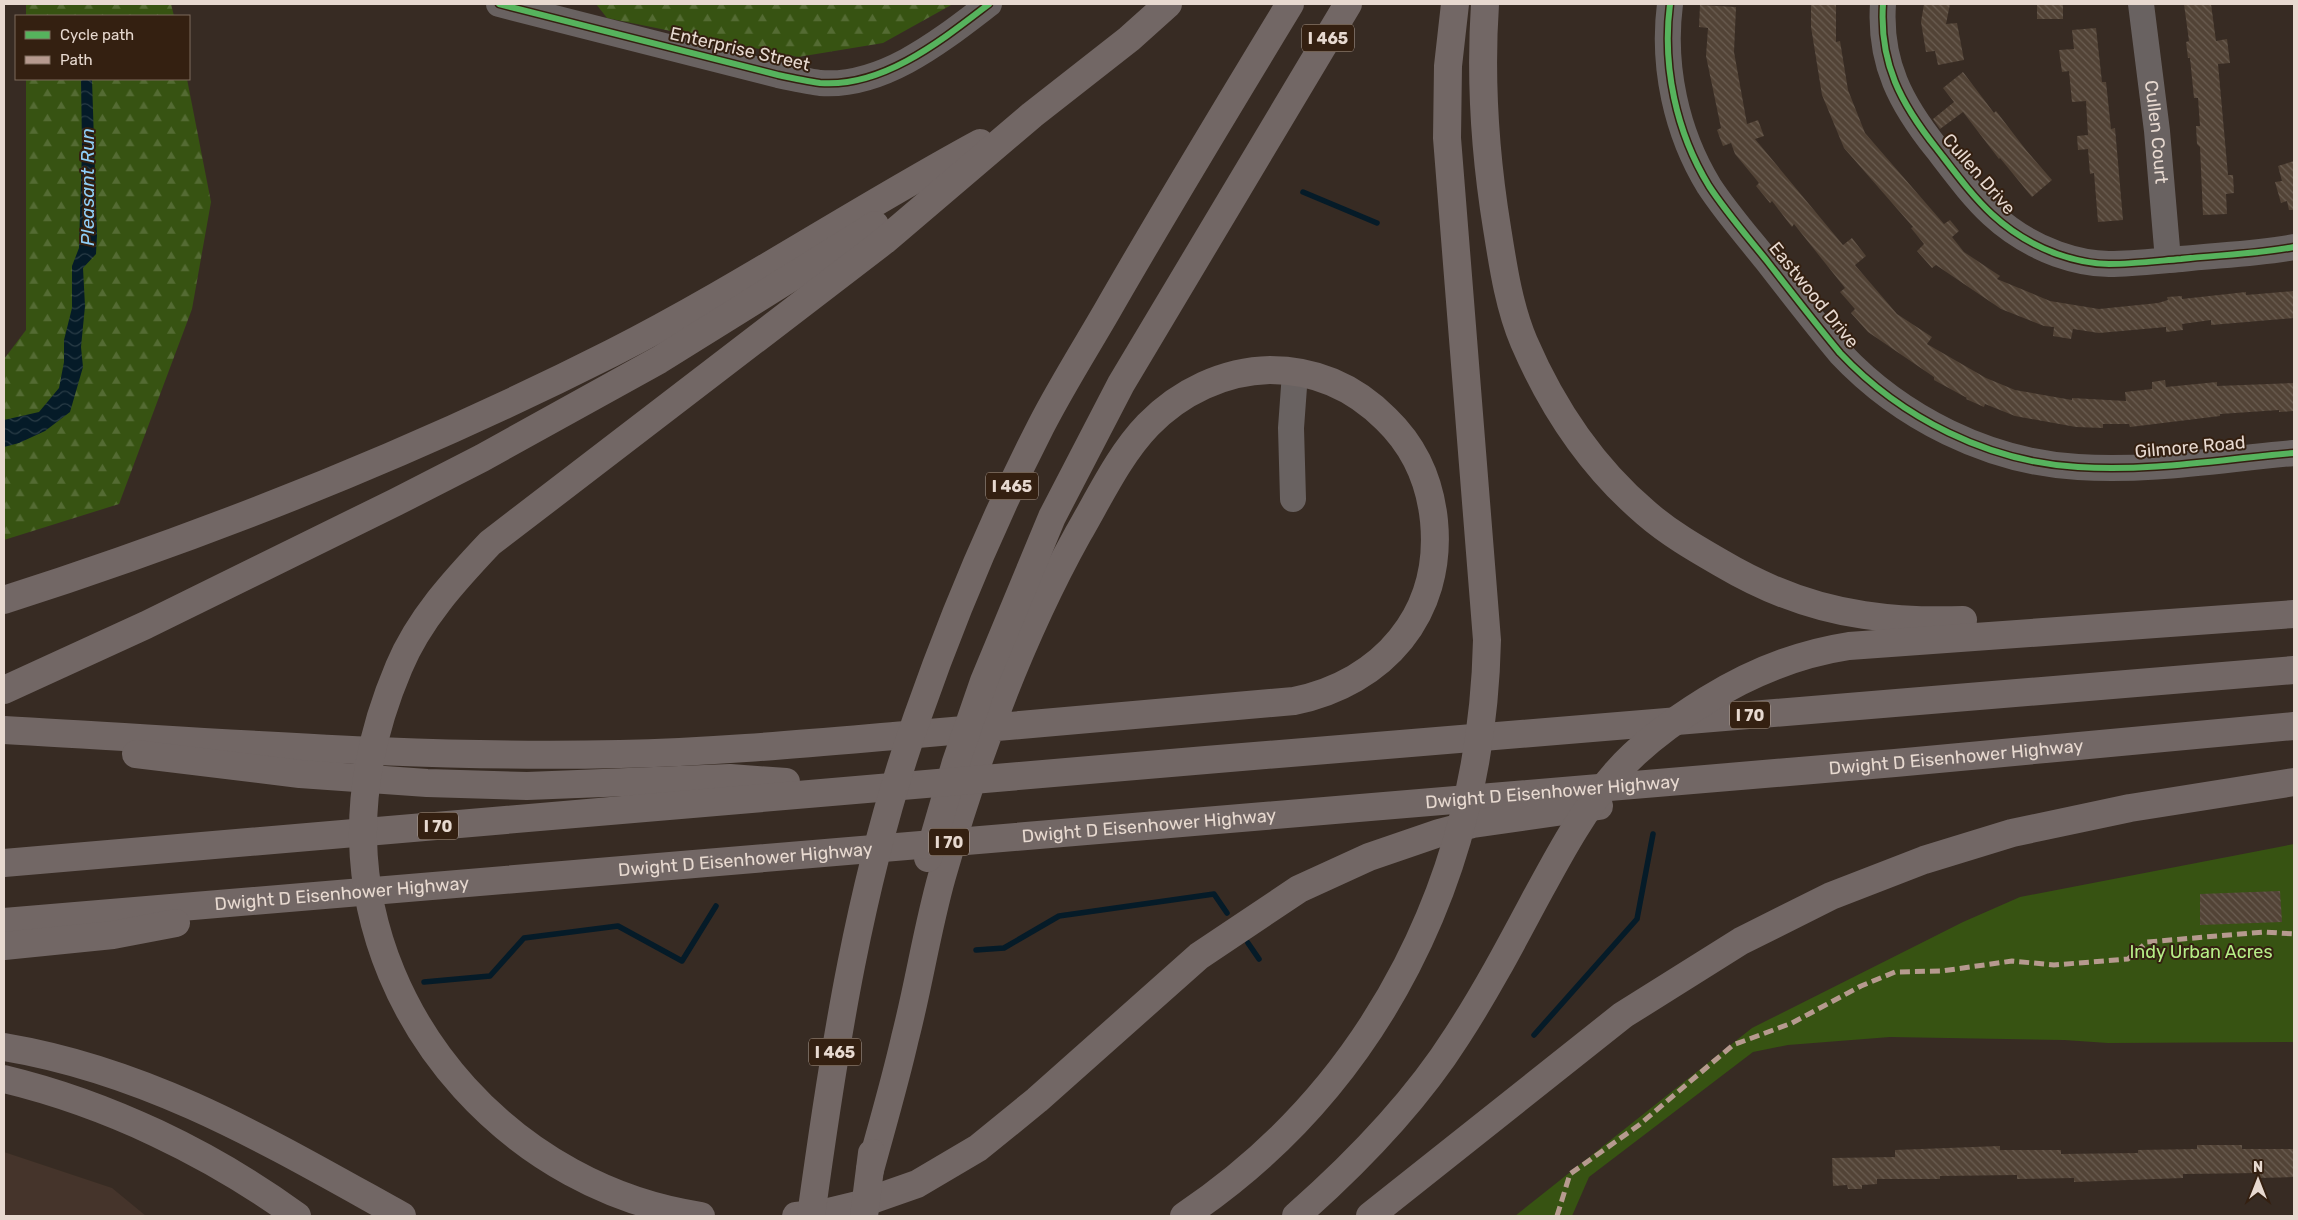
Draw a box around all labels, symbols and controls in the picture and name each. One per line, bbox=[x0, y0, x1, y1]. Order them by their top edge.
legend bbox=[15, 15, 190, 80]
street label: Enterprise Street bbox=[668, 22, 812, 76]
road number: I 465 bbox=[1302, 24, 1354, 52]
text: Cycle path bbox=[60, 26, 134, 44]
text: Path bbox=[60, 51, 93, 69]
street label: Cullen Court bbox=[2140, 79, 2172, 185]
water label: Pleasant Run bbox=[76, 128, 99, 246]
street label: Cullen Drive bbox=[1938, 129, 2020, 219]
street label: Eastwood Drive bbox=[1764, 237, 1864, 353]
street label: Gilmore Road bbox=[2134, 431, 2246, 463]
road number: I 465 bbox=[986, 472, 1038, 500]
road number: I 70 bbox=[1730, 702, 1770, 728]
street label: Dwight D Eisenhower Highway bbox=[1828, 735, 2084, 780]
street label: Dwight D Eisenhower Highway bbox=[1424, 770, 1681, 813]
street label: Dwight D Eisenhower Highway bbox=[1021, 804, 1277, 847]
road number: I 70 bbox=[418, 812, 458, 839]
road number: I 70 bbox=[929, 829, 969, 856]
street label: Dwight D Eisenhower Highway bbox=[617, 838, 874, 881]
street label: Dwight D Eisenhower Highway bbox=[214, 872, 470, 915]
park label: Indy Urban Acres bbox=[2129, 941, 2273, 963]
road number: I 465 bbox=[809, 1038, 861, 1066]
north arrow bbox=[2233, 1155, 2283, 1205]
text: N bbox=[2253, 1159, 2263, 1176]

